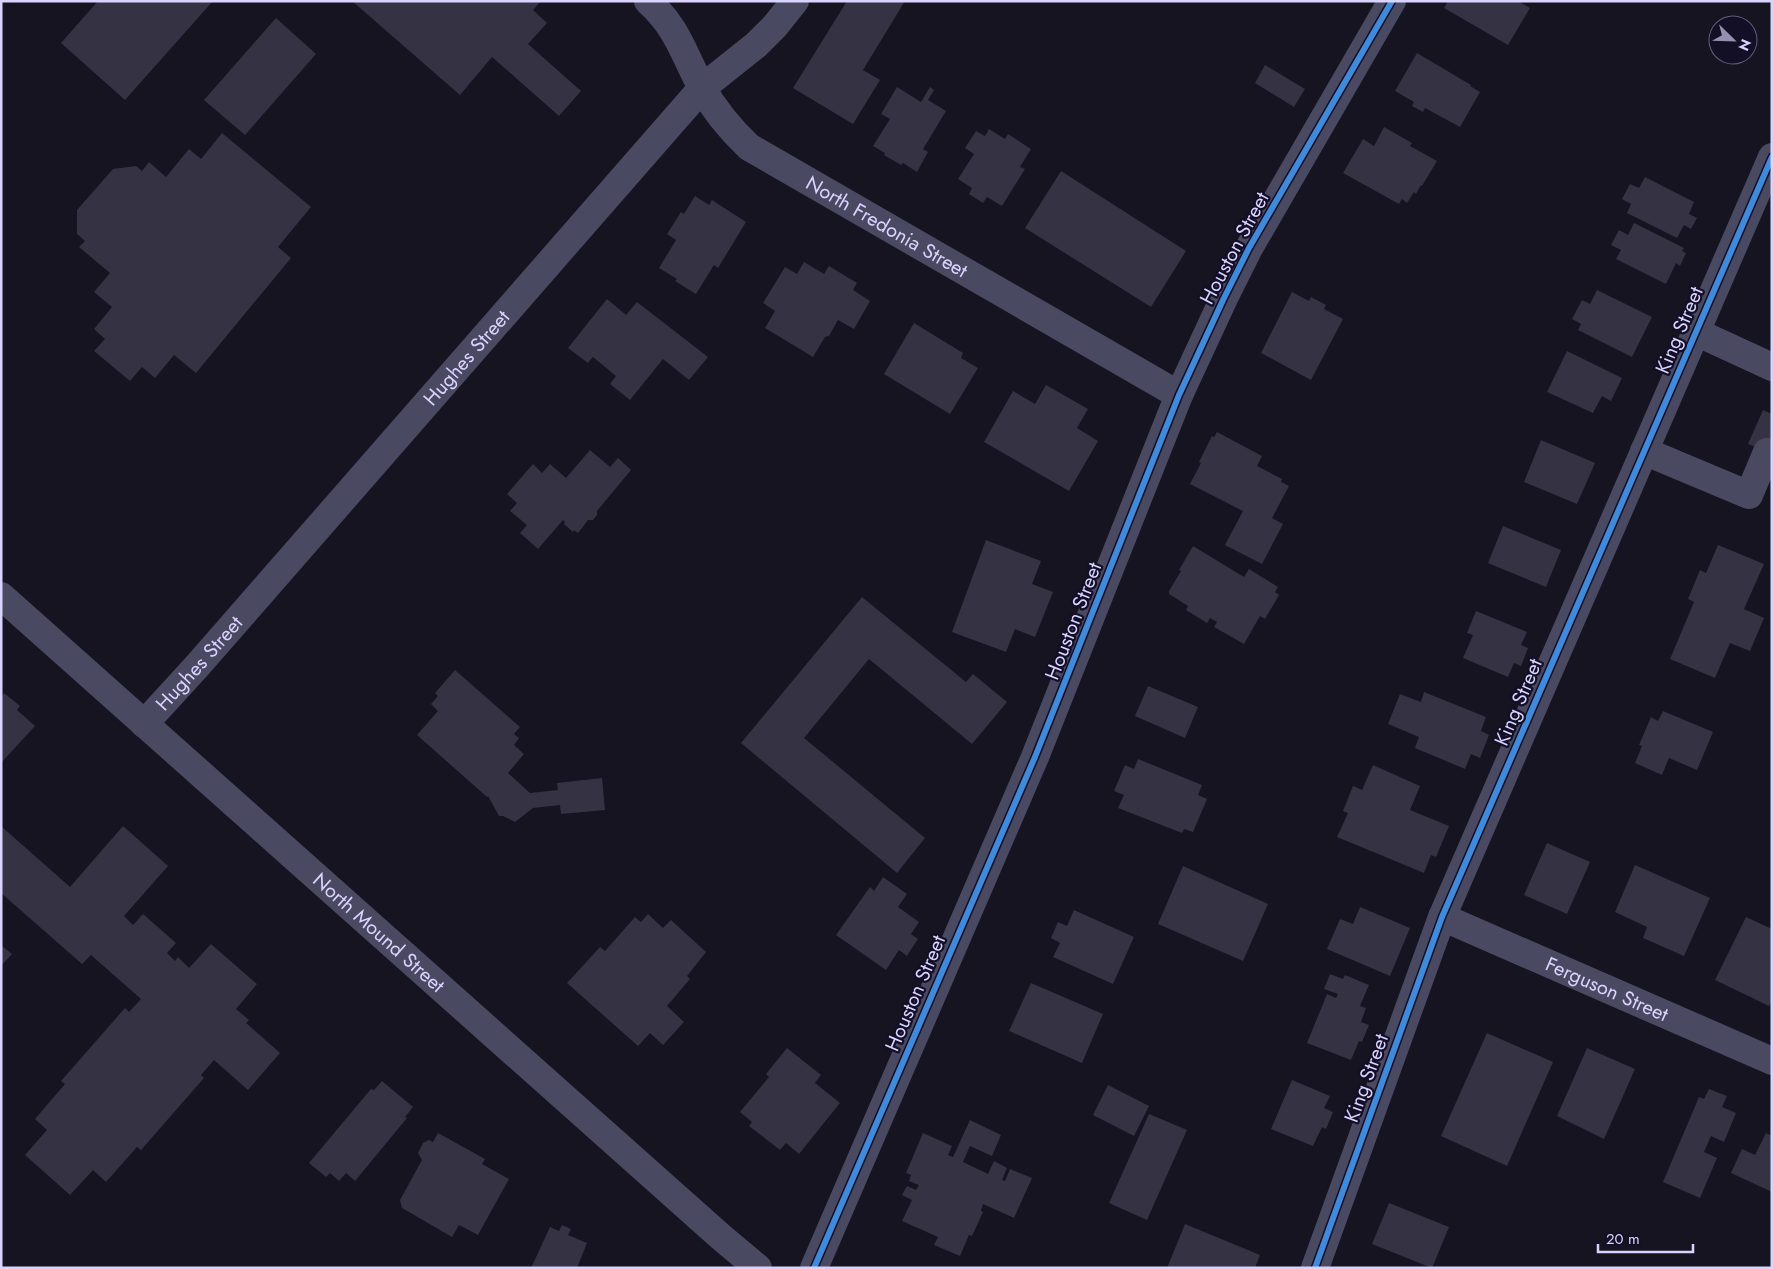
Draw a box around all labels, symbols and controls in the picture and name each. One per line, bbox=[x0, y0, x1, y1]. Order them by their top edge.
north arrow bbox=[1708, 15, 1758, 65]
text: N bbox=[1734, 36, 1756, 54]
street label: North Fredonia Street bbox=[800, 169, 973, 285]
street label: Houston Street bbox=[1193, 187, 1276, 310]
street label: King Street bbox=[1648, 282, 1711, 378]
street label: Hughes Street bbox=[417, 304, 517, 412]
street label: Houston Street bbox=[1038, 558, 1109, 684]
street label: Hughes Street bbox=[149, 609, 250, 717]
street label: King Street bbox=[1487, 654, 1550, 750]
street label: North Mound Street bbox=[306, 866, 451, 1000]
street label: Houston Street bbox=[878, 930, 953, 1056]
street label: Ferguson Street bbox=[1541, 950, 1673, 1029]
street label: King Street bbox=[1337, 1030, 1396, 1126]
scale bar bbox=[1598, 1222, 1693, 1254]
text: 20 m bbox=[1606, 1228, 1640, 1250]

